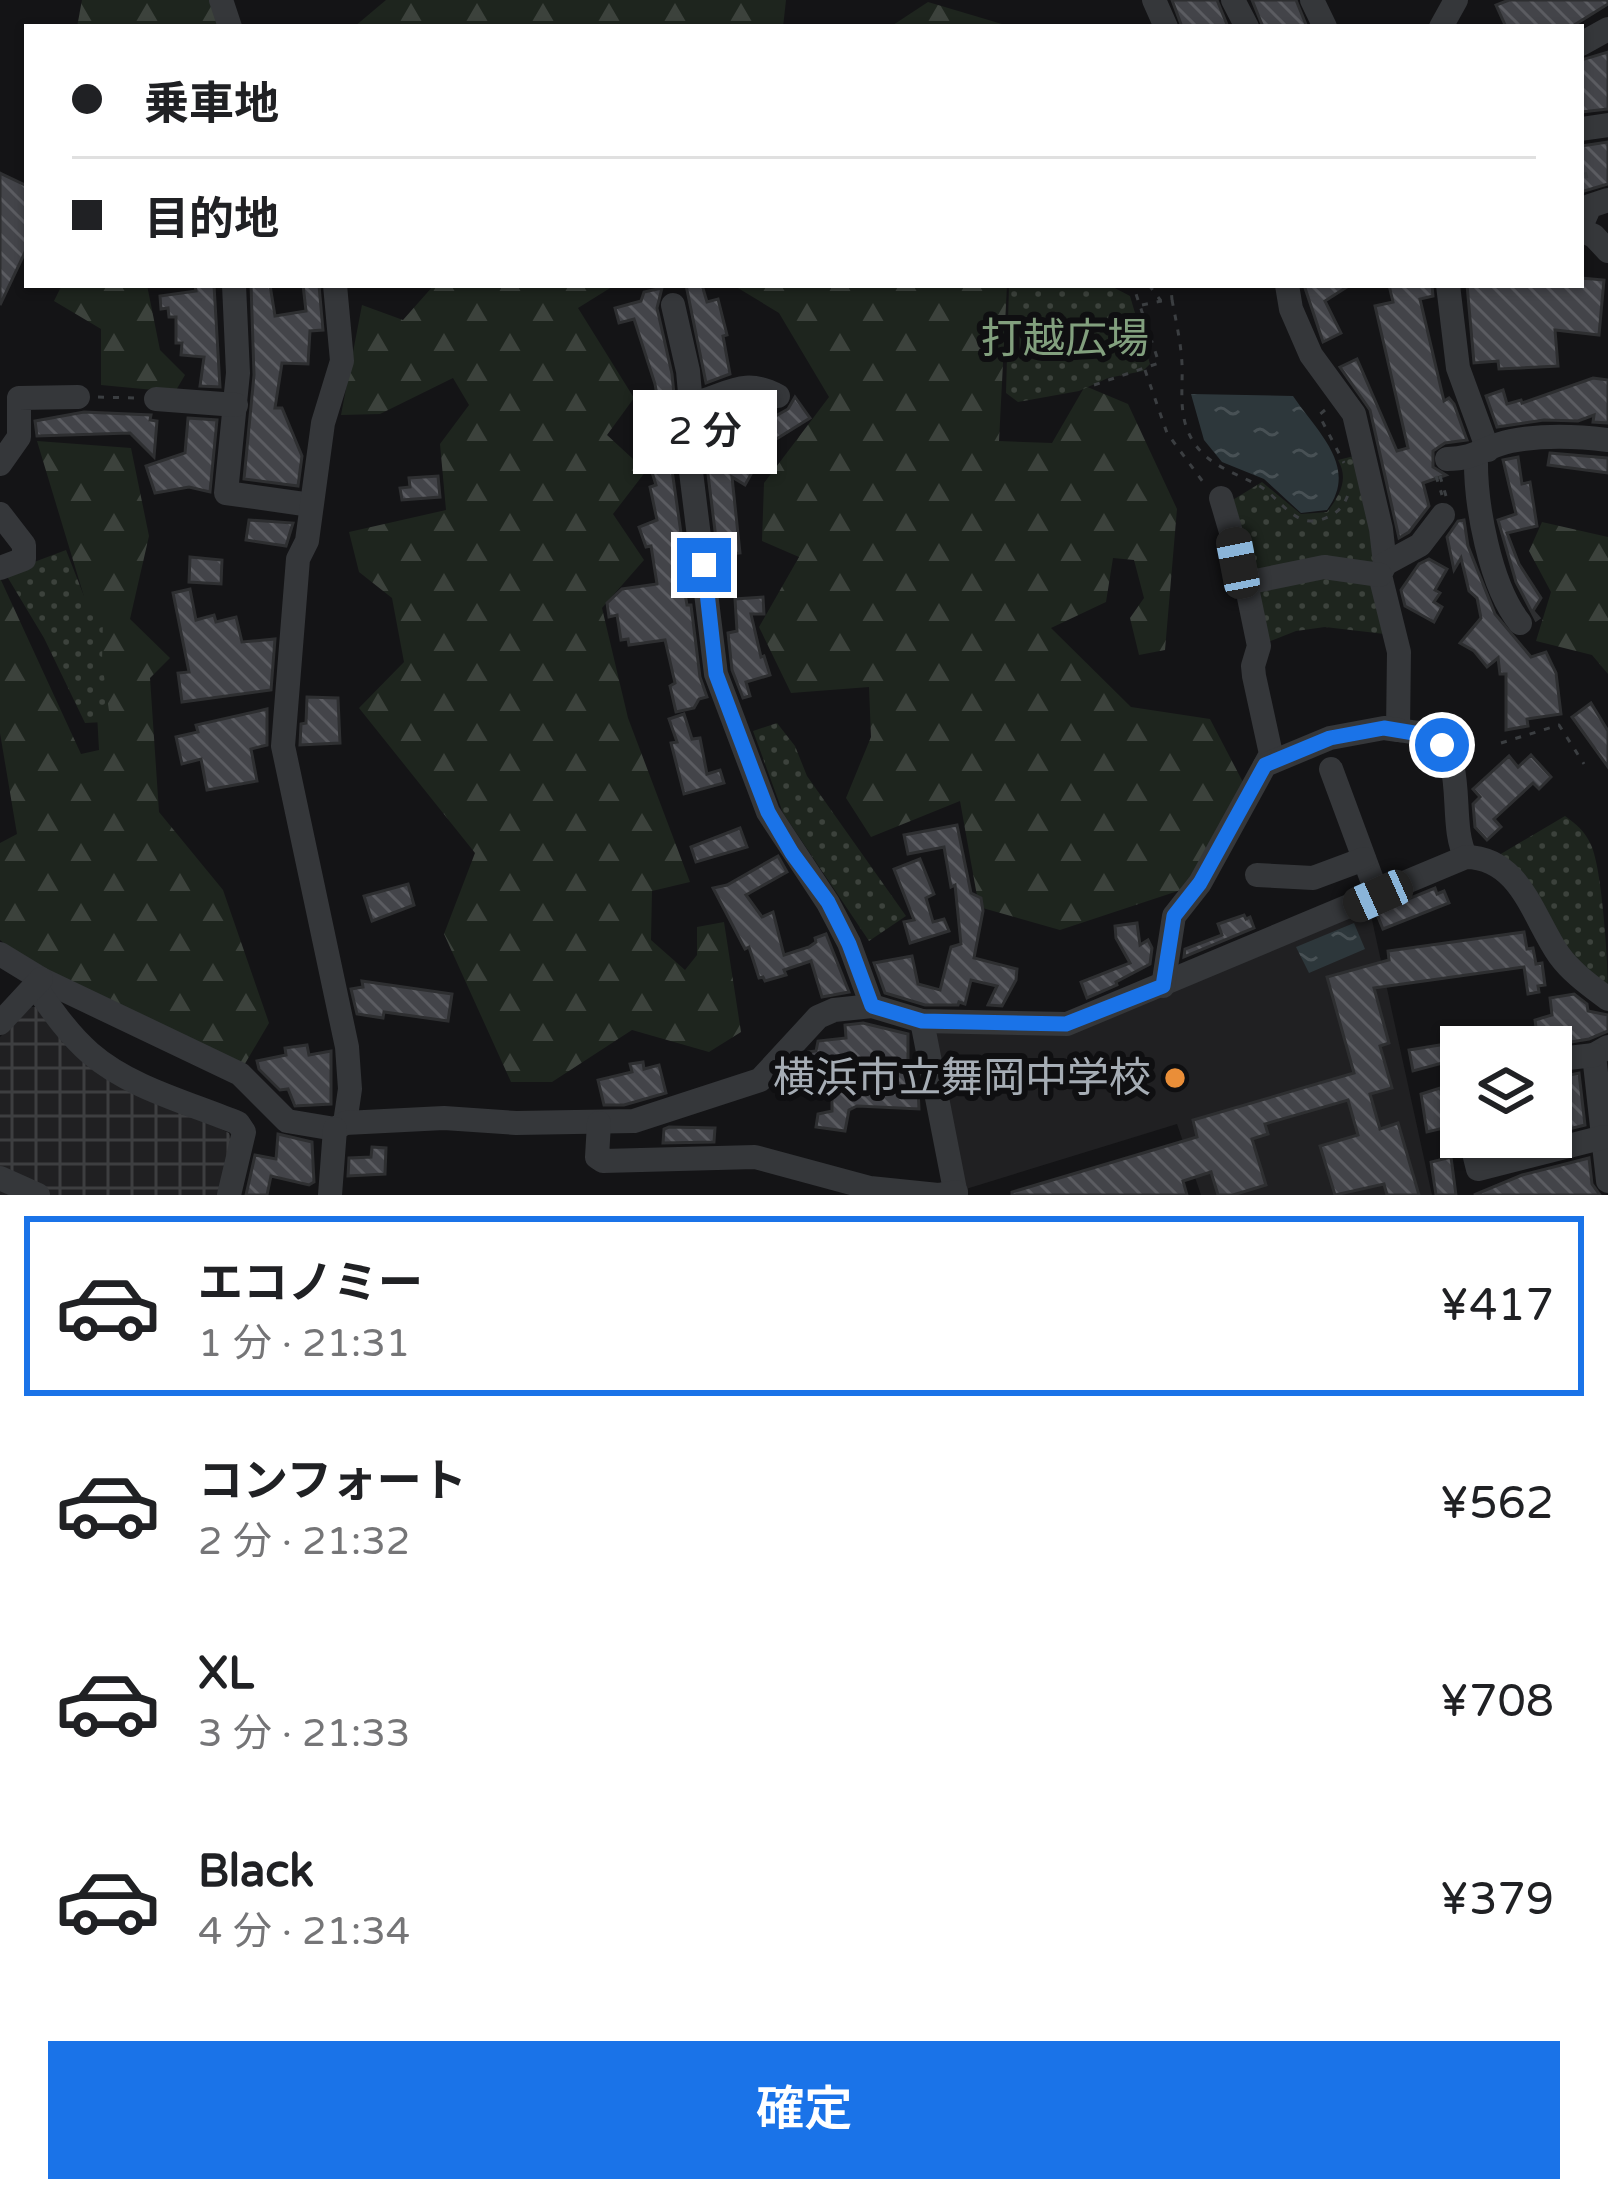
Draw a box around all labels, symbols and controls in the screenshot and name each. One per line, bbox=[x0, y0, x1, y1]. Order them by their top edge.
text: 乗車地 bbox=[144, 78, 279, 132]
text: 目的地 bbox=[144, 193, 279, 247]
park label: 打越広場 bbox=[981, 314, 1149, 365]
callout: 2 分 bbox=[632, 391, 776, 475]
text: 2 分 bbox=[668, 408, 742, 455]
car bbox=[1213, 524, 1263, 602]
route end bbox=[677, 538, 731, 592]
route start bbox=[1415, 718, 1469, 772]
car bbox=[1338, 865, 1418, 927]
map controls bbox=[1440, 1026, 1572, 1158]
button: layers bbox=[1440, 1026, 1572, 1158]
place label: 横浜市立舞岡中学校 bbox=[773, 1053, 1151, 1104]
marker: 横浜市立舞岡中学校 bbox=[1162, 1065, 1188, 1091]
icon: car bbox=[54, 1252, 162, 1360]
text: エコノミー bbox=[198, 1257, 423, 1311]
text: ¥417 bbox=[1440, 1279, 1554, 1333]
text: 1 分 · 21:31 bbox=[198, 1320, 410, 1367]
icon: car bbox=[54, 1450, 162, 1558]
text: コンフォート bbox=[198, 1455, 467, 1509]
text: ¥562 bbox=[1440, 1477, 1554, 1531]
text: 2 分 · 21:32 bbox=[198, 1518, 410, 1565]
text: XL bbox=[198, 1647, 254, 1701]
icon: car bbox=[54, 1648, 162, 1756]
text: ¥708 bbox=[1440, 1675, 1554, 1729]
text: 3 分 · 21:33 bbox=[198, 1710, 410, 1757]
text: Black bbox=[198, 1845, 314, 1899]
icon: car bbox=[54, 1846, 162, 1954]
text: ¥379 bbox=[1440, 1873, 1554, 1927]
text: 4 分 · 21:34 bbox=[198, 1908, 410, 1955]
button: 確定 bbox=[48, 2041, 1560, 2179]

